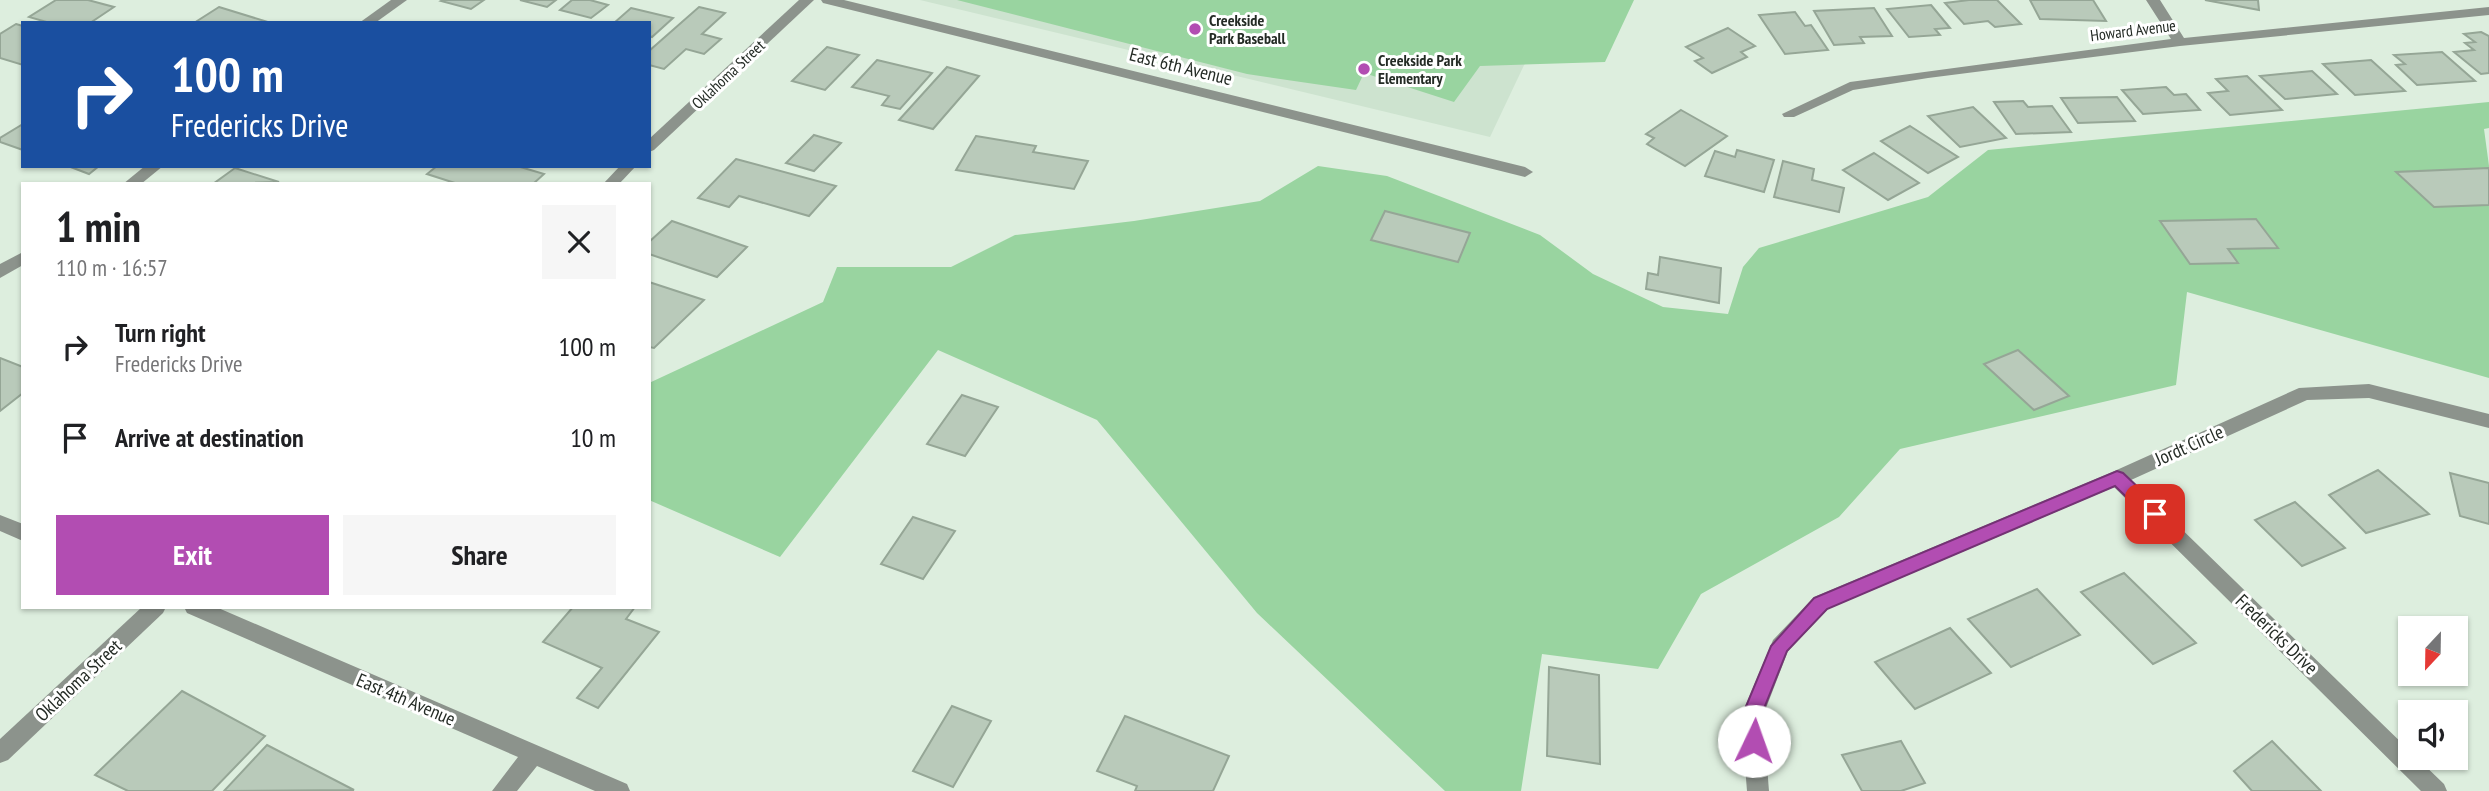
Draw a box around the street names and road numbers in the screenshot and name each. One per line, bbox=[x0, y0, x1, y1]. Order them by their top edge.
street label: Howard Avenue bbox=[2089, 15, 2177, 45]
street label: Oklahoma Street bbox=[687, 35, 769, 113]
street label: East 6th Avenue bbox=[1127, 42, 1235, 90]
street label: Jordt Circle bbox=[2150, 419, 2227, 471]
street label: Fredericks Drive bbox=[2231, 589, 2323, 679]
street label: Oklahoma Street bbox=[30, 633, 127, 726]
street label: East 4th Avenue bbox=[353, 667, 459, 731]

